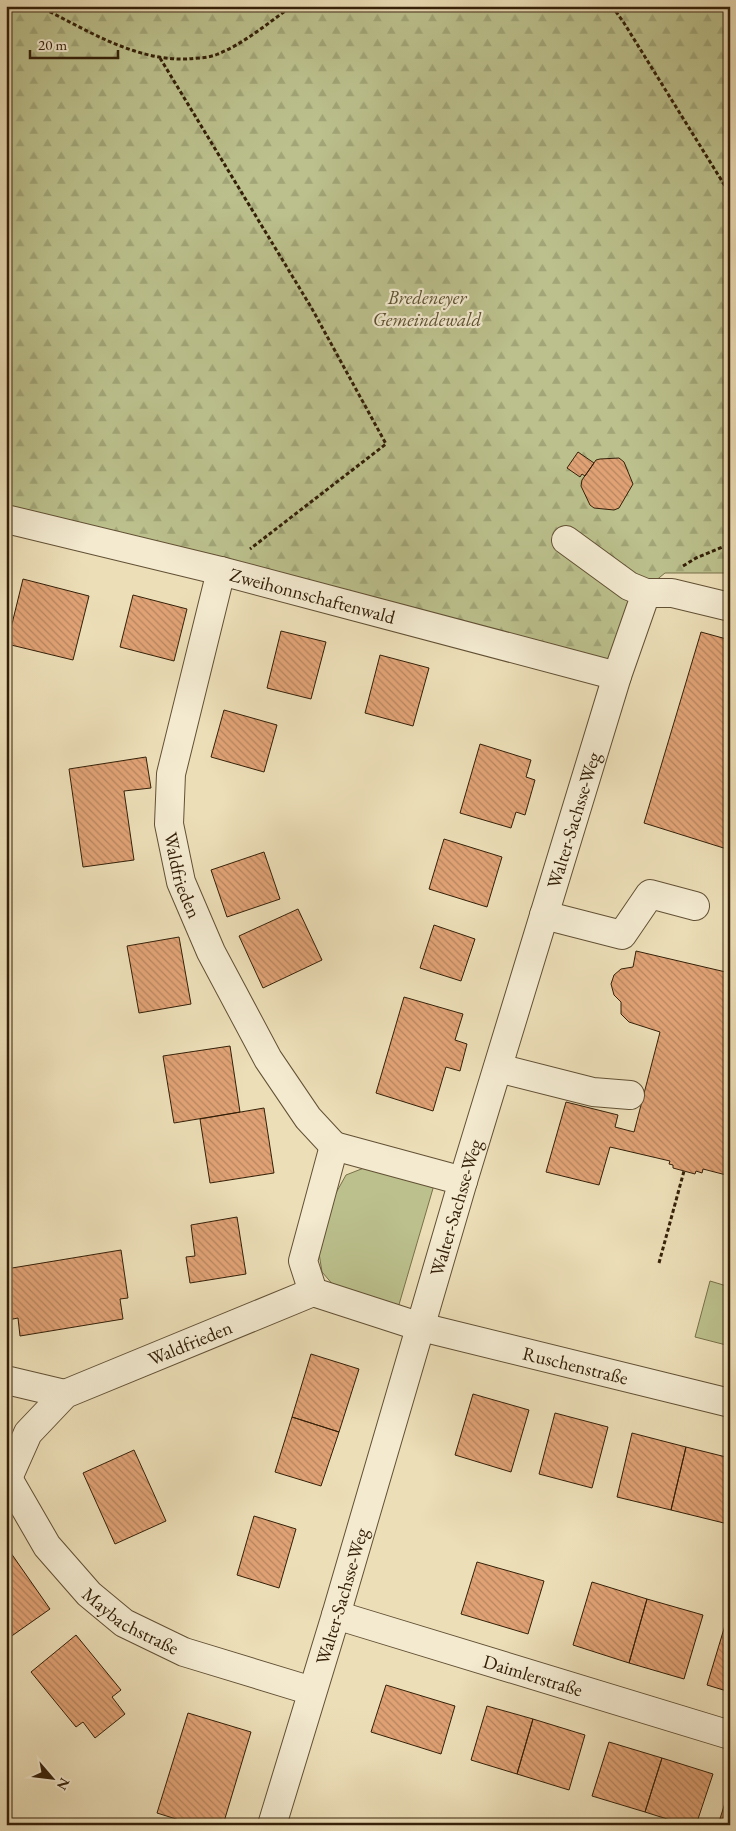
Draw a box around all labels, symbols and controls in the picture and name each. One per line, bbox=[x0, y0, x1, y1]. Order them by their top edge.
scale bar bbox=[30, 28, 118, 60]
text: 20 m bbox=[38, 35, 67, 54]
park label: Bredeneyer Gemeindewald bbox=[373, 285, 482, 332]
street label: Zweihonnschaftenwald bbox=[227, 562, 398, 630]
street label: Walter-Sachsse-Weg bbox=[541, 748, 606, 892]
street label: Waldfrieden bbox=[158, 830, 207, 922]
street label: Walter-Sachsse-Weg bbox=[424, 1136, 488, 1279]
street label: Waldfrieden bbox=[144, 1315, 236, 1372]
street label: Ruschenstraße bbox=[520, 1340, 631, 1391]
street label: Walter-Sachsse-Weg bbox=[310, 1524, 374, 1668]
street label: Maybachstraße bbox=[77, 1582, 183, 1661]
street label: Daimlerstraße bbox=[480, 1649, 586, 1702]
north arrow bbox=[28, 1754, 78, 1804]
text: N bbox=[53, 1775, 74, 1794]

